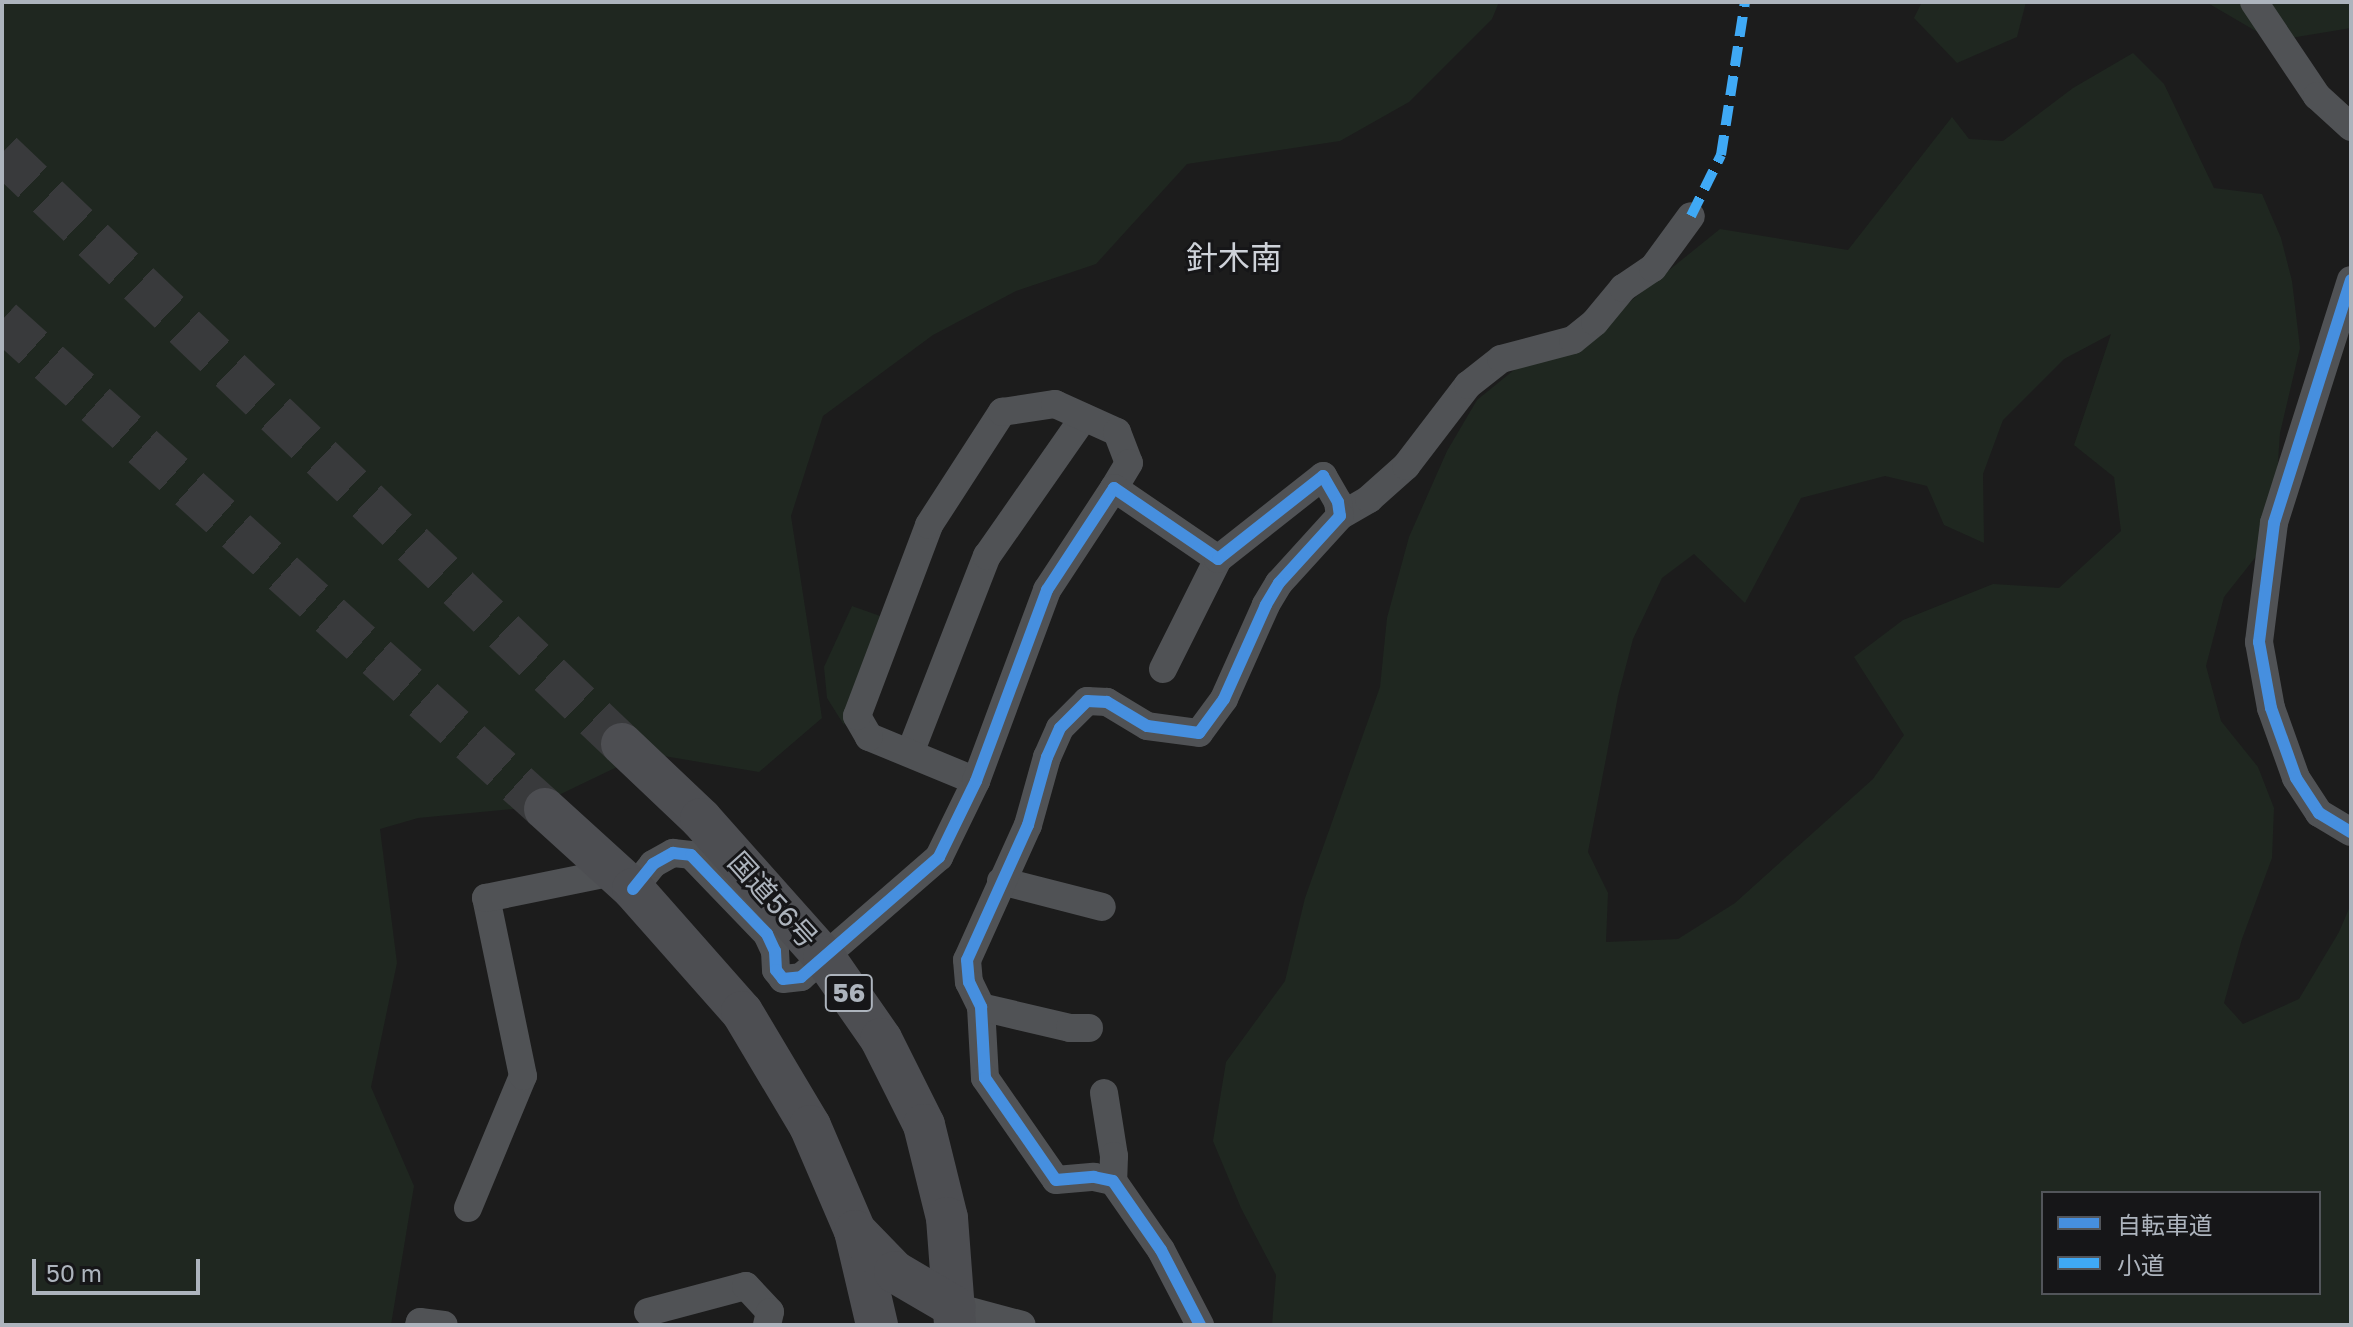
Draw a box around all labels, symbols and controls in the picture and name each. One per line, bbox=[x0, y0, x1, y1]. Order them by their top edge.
district label: 針木南 bbox=[1186, 238, 1282, 276]
street label: 国道56号 bbox=[721, 845, 825, 955]
road number: 56 bbox=[823, 971, 875, 1015]
legend bbox=[2041, 1191, 2321, 1295]
text: 自転車道 bbox=[2117, 1210, 2213, 1239]
scale bar bbox=[36, 1243, 204, 1293]
text: 小道 bbox=[2117, 1250, 2165, 1279]
text: 50 m bbox=[46, 1258, 102, 1287]

